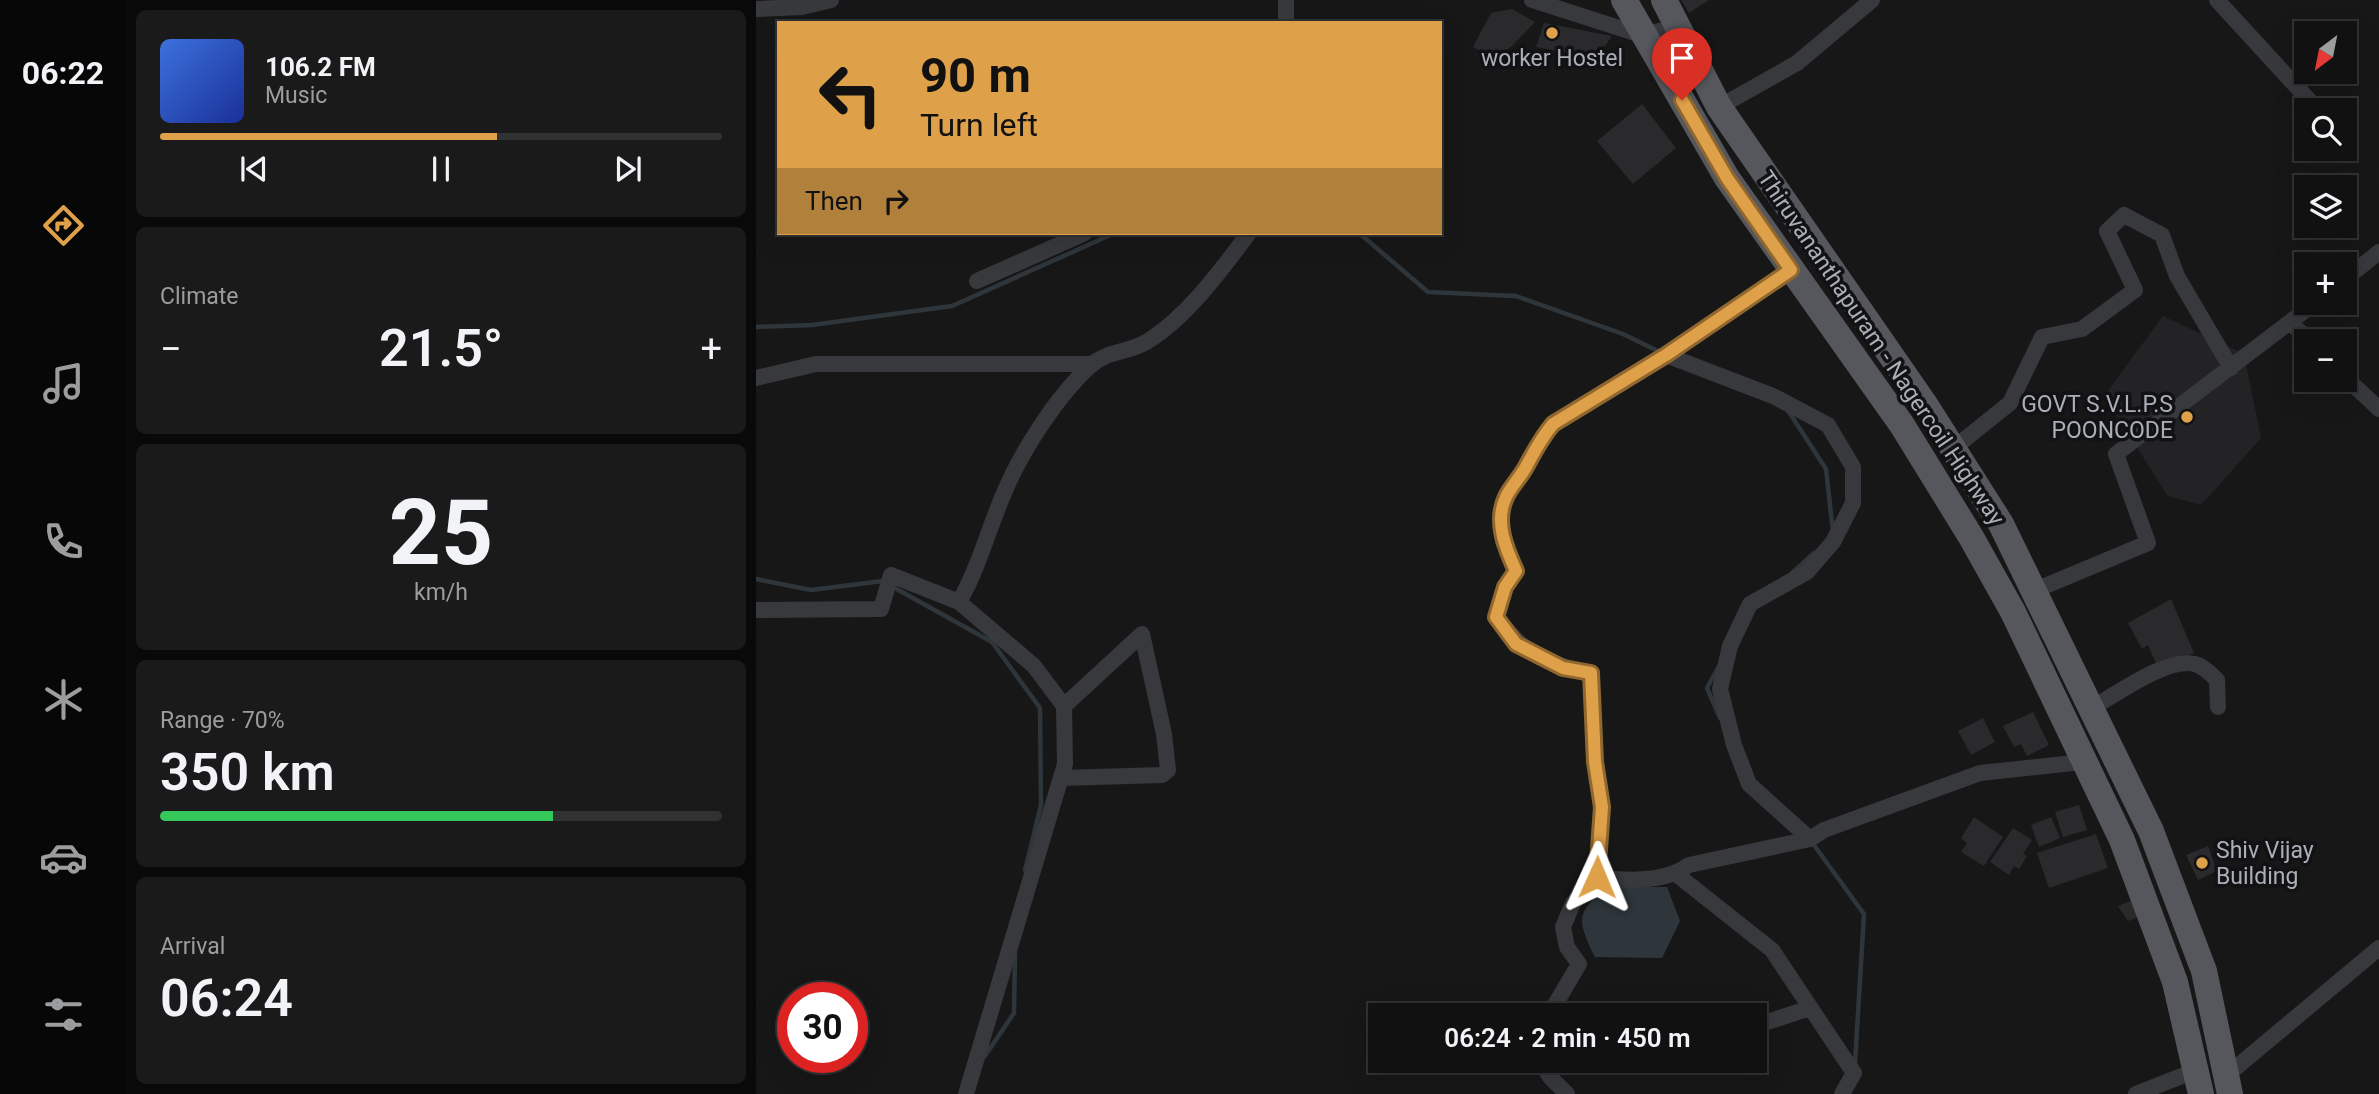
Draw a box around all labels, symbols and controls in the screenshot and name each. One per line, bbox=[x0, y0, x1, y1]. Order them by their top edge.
north arrow bbox=[2294, 21, 2357, 84]
map controls bbox=[2294, 21, 2357, 392]
marker: worker Hostel bbox=[1544, 25, 1560, 41]
pin bbox=[1652, 28, 1712, 100]
icon: arrive bbox=[1663, 39, 1701, 77]
place label: worker Hostel bbox=[1481, 45, 1623, 72]
text: 90 m bbox=[920, 47, 1031, 104]
icon: left bbox=[805, 49, 896, 140]
text: 106.2 FM bbox=[265, 52, 376, 82]
text: 06:22 bbox=[22, 54, 104, 92]
text: Music bbox=[265, 82, 327, 109]
button: search bbox=[2294, 98, 2357, 161]
text: Turn left bbox=[920, 106, 1038, 144]
icon: previous bbox=[235, 150, 273, 188]
icon: pause bbox=[422, 150, 460, 188]
icon: next bbox=[609, 150, 647, 188]
street label: Thiruvananthapuram - Nagercoil Highway bbox=[1752, 166, 2010, 530]
button: layers bbox=[2294, 175, 2357, 238]
icon: right bbox=[877, 182, 915, 220]
text: Then bbox=[805, 186, 863, 216]
icon: directions bbox=[39, 201, 88, 250]
button: + bbox=[2294, 252, 2357, 315]
text: Climate bbox=[160, 283, 239, 310]
text: 21.5° bbox=[379, 318, 503, 379]
text: − bbox=[160, 327, 182, 371]
text: + bbox=[700, 327, 722, 371]
button: − bbox=[2294, 329, 2357, 392]
icon: music bbox=[39, 359, 88, 408]
place label: GOVT S.V.L.P.S POONCODE bbox=[2021, 391, 2173, 444]
marker: GOVT S.V.L.P.S POONCODE bbox=[2179, 409, 2195, 425]
text: 25 bbox=[389, 480, 493, 586]
icon: phone bbox=[39, 517, 88, 566]
text: km/h bbox=[414, 579, 468, 606]
icon: climate bbox=[39, 675, 88, 724]
text: Range · 70% bbox=[160, 707, 285, 734]
text: 350 km bbox=[160, 742, 335, 803]
icon: car bbox=[39, 833, 88, 882]
place label: Shiv Vijay Building bbox=[2216, 837, 2314, 890]
position arrow bbox=[1560, 840, 1634, 914]
marker: Shiv Vijay Building bbox=[2194, 855, 2210, 871]
text: Arrival bbox=[160, 933, 225, 960]
text: 06:24 bbox=[160, 968, 293, 1029]
speed limit sign: 30 bbox=[777, 982, 868, 1073]
icon: filters bbox=[39, 990, 88, 1039]
text: 06:24 · 2 min · 450 m bbox=[1444, 1023, 1691, 1053]

